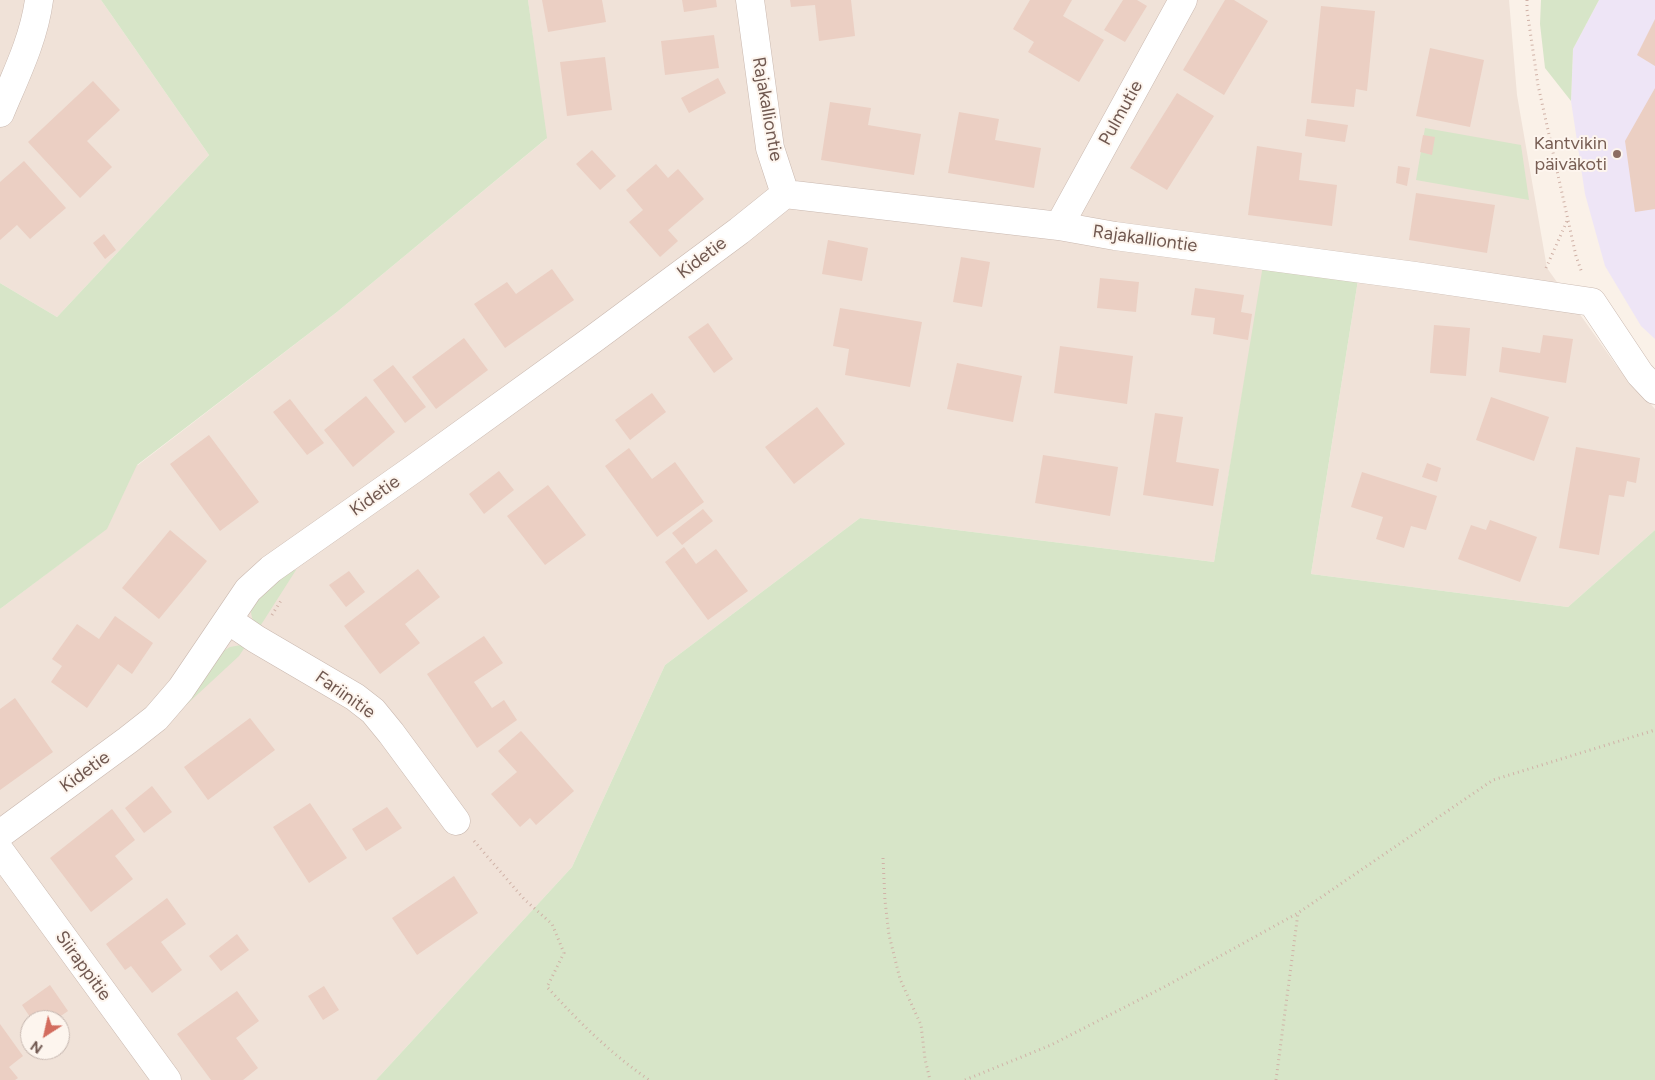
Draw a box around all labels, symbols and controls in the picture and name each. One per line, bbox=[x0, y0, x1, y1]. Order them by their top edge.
street label: Rajakalliontie bbox=[747, 55, 787, 163]
street label: Pulmutie bbox=[1094, 77, 1148, 149]
place label: Kantvikin päiväkoti bbox=[1534, 133, 1607, 176]
marker: Kantvikin päiväkoti bbox=[1611, 148, 1623, 160]
street label: Rajakalliontie bbox=[1091, 221, 1199, 257]
street label: Kidetie bbox=[673, 232, 731, 284]
street label: Kidetie bbox=[346, 471, 404, 521]
street label: Fariinitie bbox=[311, 667, 379, 723]
street label: Kidetie bbox=[56, 747, 114, 797]
street label: Siirappitie bbox=[50, 927, 116, 1005]
north arrow bbox=[20, 1010, 70, 1060]
text: N bbox=[27, 1037, 46, 1057]

